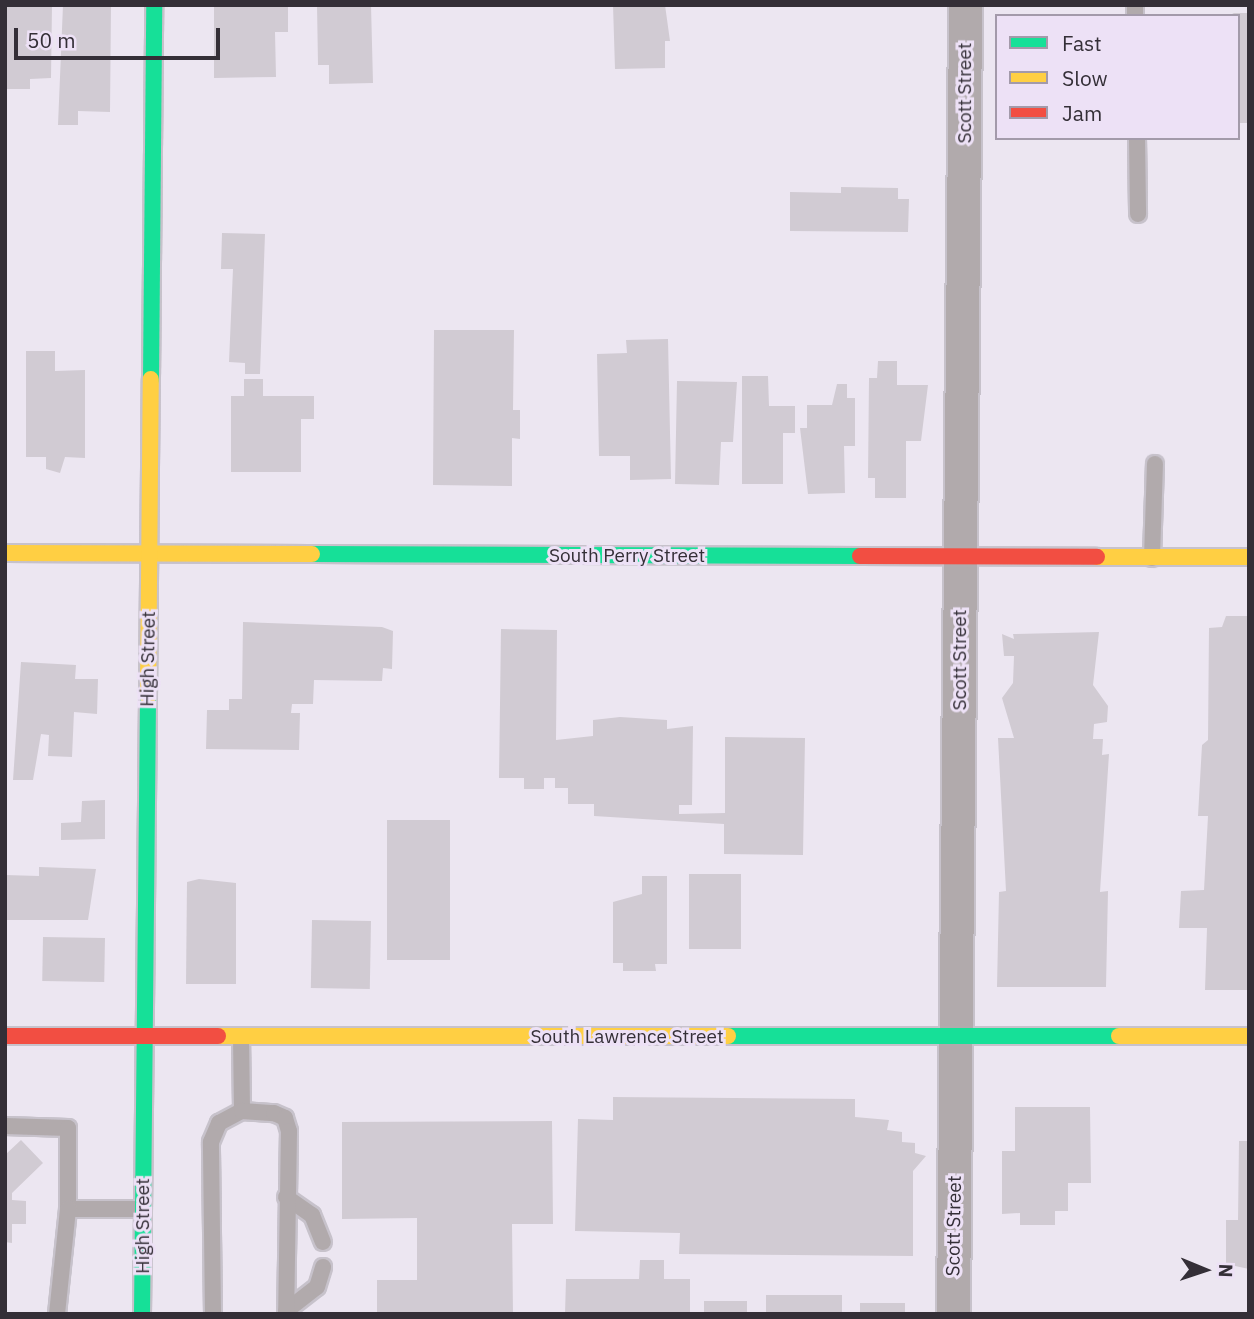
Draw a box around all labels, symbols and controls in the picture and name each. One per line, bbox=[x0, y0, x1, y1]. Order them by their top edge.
scale bar bbox=[18, 14, 224, 58]
legend bbox=[995, 14, 1240, 140]
text: 50 m bbox=[27, 26, 76, 54]
text: Fast bbox=[1062, 29, 1102, 57]
street label: Scott Street bbox=[954, 43, 976, 143]
text: Slow bbox=[1062, 64, 1108, 92]
text: Jam bbox=[1062, 99, 1102, 127]
street label: South Perry Street bbox=[549, 545, 705, 567]
street label: Scott Street bbox=[949, 610, 971, 710]
street label: High Street bbox=[136, 611, 160, 707]
street label: South Lawrence Street bbox=[530, 1026, 724, 1048]
street label: Scott Street bbox=[942, 1175, 966, 1277]
street label: High Street bbox=[132, 1178, 154, 1274]
north arrow bbox=[1170, 1235, 1240, 1305]
text: N bbox=[1214, 1263, 1238, 1278]

